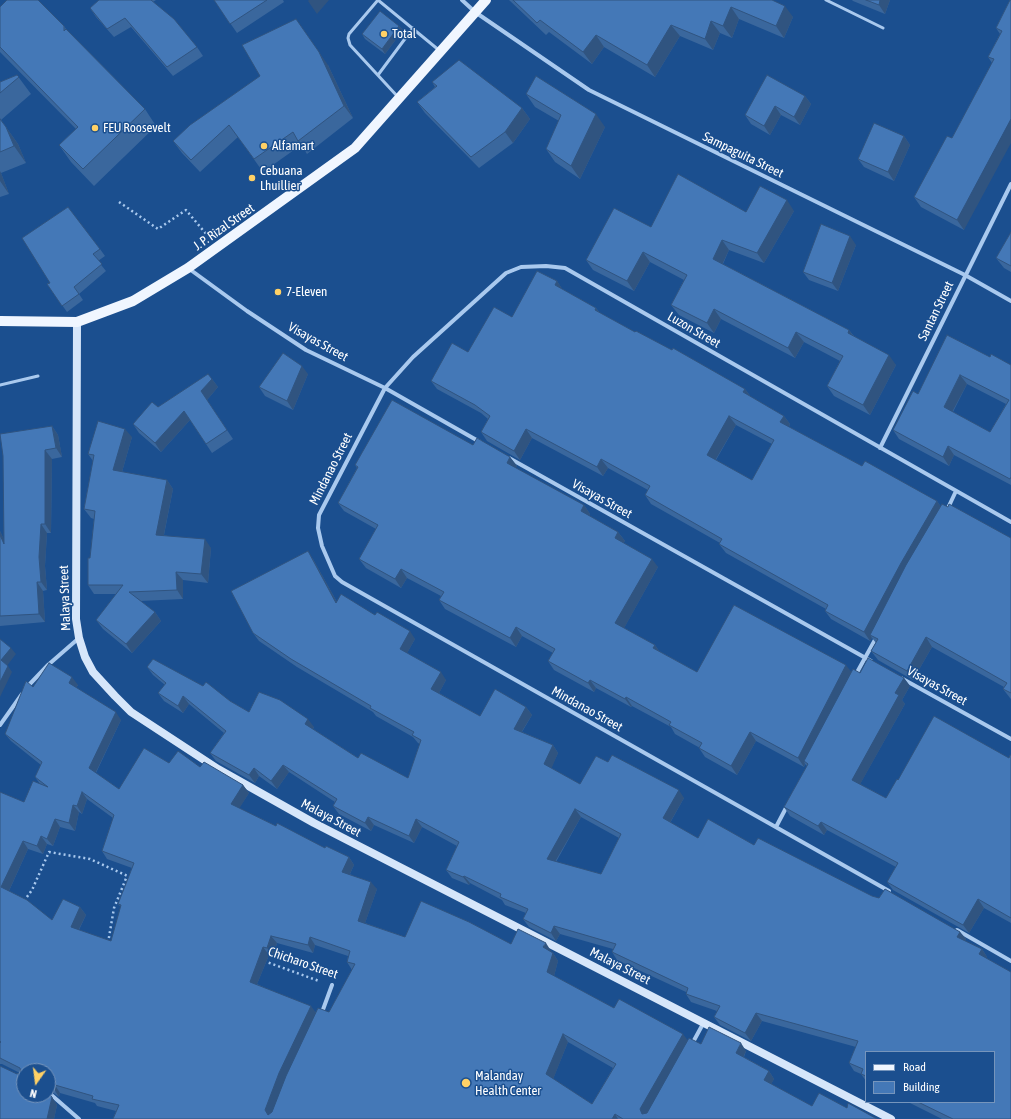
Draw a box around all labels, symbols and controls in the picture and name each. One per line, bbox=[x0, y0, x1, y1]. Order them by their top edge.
place label: Total bbox=[392, 26, 416, 42]
marker: Total bbox=[379, 29, 389, 39]
place label: FEU Roosevelt bbox=[103, 120, 171, 136]
marker: FEU Roosevelt bbox=[90, 123, 100, 133]
street label: Sampaguita Street bbox=[700, 129, 786, 181]
place label: Alfamart bbox=[272, 138, 314, 154]
marker: Alfamart bbox=[259, 141, 269, 151]
place label: Cebuana Lhuillier bbox=[260, 163, 303, 194]
marker: Cebuana Lhuillier bbox=[247, 173, 257, 183]
street label: J. P. Rizal Street bbox=[190, 200, 258, 254]
street label: Santan Street bbox=[915, 279, 957, 343]
place label: 7-Eleven bbox=[286, 284, 327, 300]
marker: 7-Eleven bbox=[273, 287, 283, 297]
street label: Luzon Street bbox=[665, 309, 723, 351]
street label: Visayas Street bbox=[285, 319, 351, 365]
street label: Mindanao Street bbox=[306, 430, 356, 508]
street label: Visayas Street bbox=[569, 476, 635, 522]
street label: Malaya Street bbox=[56, 565, 74, 631]
street label: Visayas Street bbox=[904, 663, 970, 709]
street label: Mindanao Street bbox=[549, 683, 625, 735]
street label: Malaya Street bbox=[298, 796, 364, 840]
street label: Chicharo Street bbox=[266, 944, 340, 982]
street label: Malaya Street bbox=[587, 944, 653, 988]
legend bbox=[865, 1051, 995, 1103]
text: Road bbox=[903, 1060, 926, 1074]
north arrow bbox=[16, 1063, 56, 1103]
place label: Malanday Health Center bbox=[475, 1068, 541, 1099]
marker: Malanday Health Center bbox=[460, 1077, 472, 1089]
text: Building bbox=[903, 1080, 940, 1094]
text: N bbox=[29, 1087, 38, 1100]

